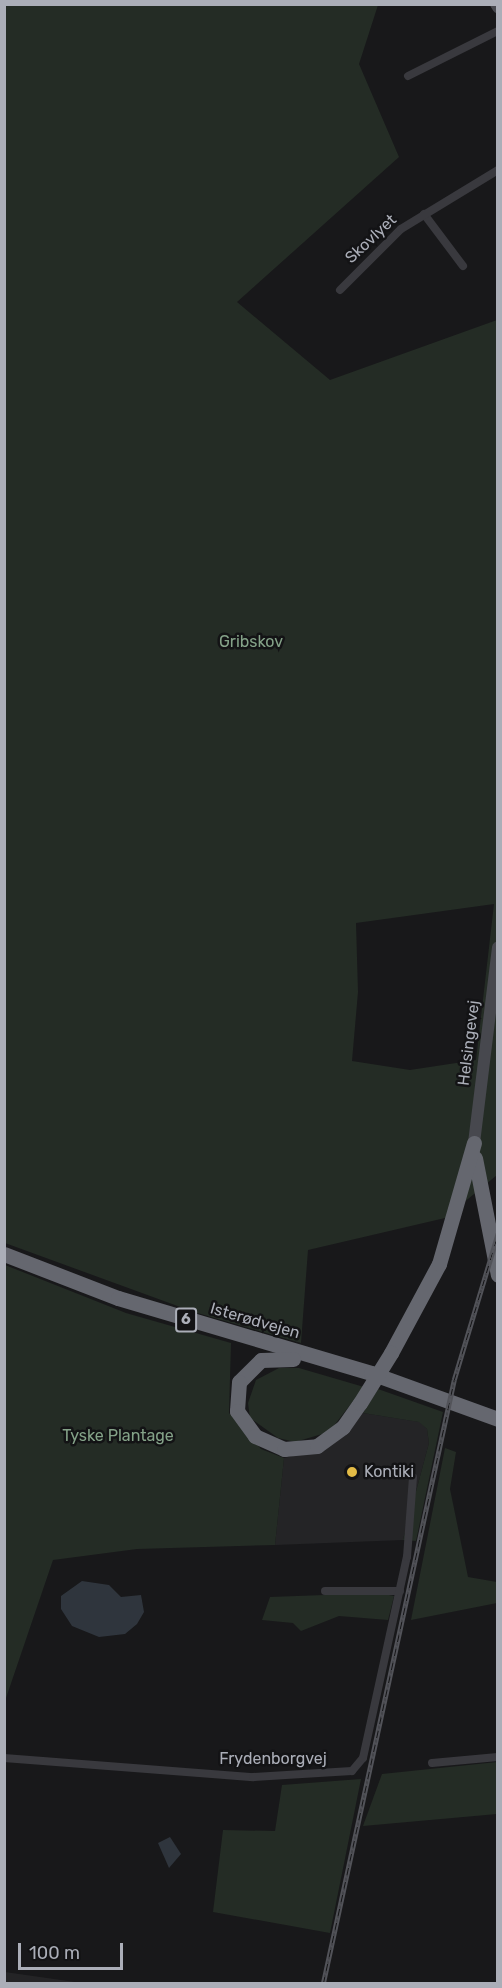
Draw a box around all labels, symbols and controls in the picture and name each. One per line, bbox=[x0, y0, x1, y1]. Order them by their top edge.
street label: Skovlyet bbox=[341, 210, 401, 268]
park label: Gribskov bbox=[219, 632, 283, 652]
street label: Helsingevej bbox=[454, 999, 484, 1087]
street label: Isterødvejen bbox=[208, 1299, 302, 1343]
road number: 6 bbox=[174, 1308, 198, 1332]
park label: Tyske Plantage bbox=[62, 1426, 174, 1446]
place label: Kontiki bbox=[364, 1462, 414, 1482]
marker: Kontiki bbox=[345, 1465, 359, 1479]
street label: Frydenborgvej bbox=[219, 1749, 327, 1769]
scale bar bbox=[21, 1931, 126, 1969]
text: 100 m bbox=[29, 1942, 80, 1964]

